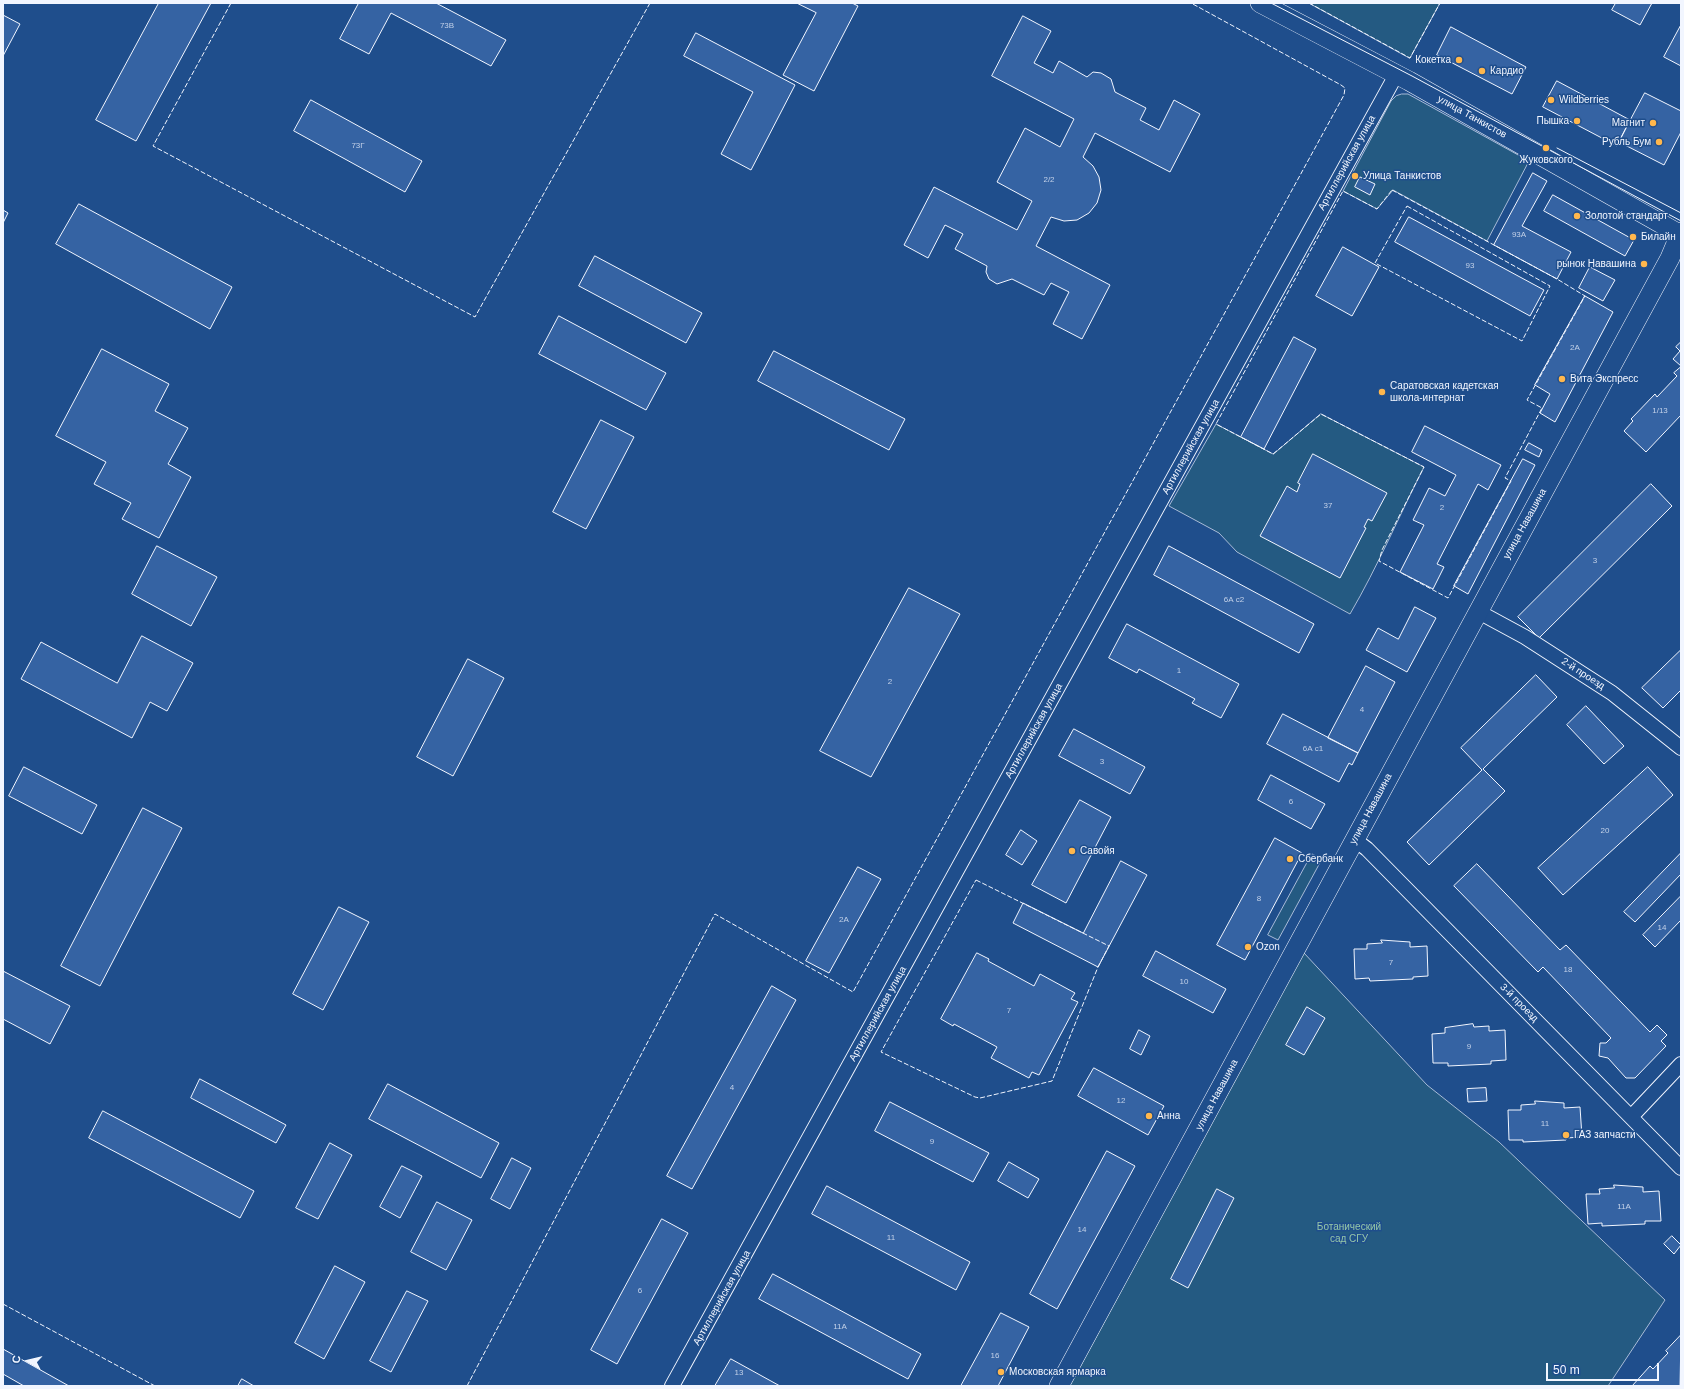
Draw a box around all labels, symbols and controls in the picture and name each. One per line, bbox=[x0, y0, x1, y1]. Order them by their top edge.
house number: 73В bbox=[440, 21, 454, 31]
place label: Кокетка bbox=[1415, 54, 1451, 66]
marker: Кокетка bbox=[1454, 55, 1464, 65]
place label: Кардио bbox=[1490, 65, 1524, 77]
marker: Кардио bbox=[1477, 66, 1487, 76]
street label: улица Танкистов bbox=[1435, 93, 1509, 141]
place label: Wildberries bbox=[1559, 94, 1609, 106]
marker: Wildberries bbox=[1546, 95, 1556, 105]
street label: Артиллерийская улица bbox=[1316, 113, 1378, 213]
place label: Пышка bbox=[1536, 115, 1569, 127]
marker: Пышка bbox=[1572, 116, 1582, 126]
place label: Магнит bbox=[1612, 117, 1645, 129]
marker: Магнит bbox=[1648, 118, 1658, 128]
place label: Рубль Бум bbox=[1602, 136, 1651, 148]
marker: Рубль Бум bbox=[1654, 137, 1664, 147]
house number: 73Г bbox=[351, 141, 365, 151]
marker: Жуковского bbox=[1541, 143, 1551, 153]
place label: Жуковского bbox=[1519, 154, 1573, 166]
place label: Улица Танкистов bbox=[1363, 170, 1441, 182]
marker: Улица Танкистов bbox=[1350, 171, 1360, 181]
house number: 2/2 bbox=[1043, 175, 1055, 185]
place label: Золотой стандарт bbox=[1585, 210, 1668, 222]
marker: Золотой стандарт bbox=[1572, 211, 1582, 221]
house number: 93А bbox=[1512, 230, 1526, 240]
place label: Билайн bbox=[1641, 231, 1676, 243]
marker: Билайн bbox=[1628, 232, 1638, 242]
place label: рынок Навашина bbox=[1557, 258, 1636, 270]
marker: рынок Навашина bbox=[1639, 259, 1649, 269]
house number: 93 bbox=[1466, 261, 1474, 271]
house number: 2А bbox=[1570, 343, 1580, 353]
place label: Вита Экспресс bbox=[1570, 373, 1638, 385]
marker: Вита Экспресс bbox=[1557, 374, 1567, 384]
place label: Саратовская кадетская школа-интернат bbox=[1390, 380, 1499, 404]
marker: Саратовская кадетская школа-интернат bbox=[1377, 387, 1387, 397]
street label: Артиллерийская улица bbox=[1160, 397, 1222, 497]
house number: 1/13 bbox=[1652, 406, 1668, 416]
street label: улица Навашина bbox=[1501, 487, 1549, 561]
house number: 37 bbox=[1324, 501, 1332, 511]
house number: 2 bbox=[1440, 503, 1444, 513]
house number: 3 bbox=[1593, 556, 1597, 566]
house number: 6А с2 bbox=[1224, 595, 1244, 605]
street label: 2-й проезд bbox=[1559, 656, 1607, 692]
house number: 1 bbox=[1177, 666, 1181, 676]
house number: 2 bbox=[888, 677, 892, 687]
street label: Артиллерийская улица bbox=[1003, 681, 1065, 781]
house number: 4 bbox=[1360, 705, 1364, 715]
house number: 6А с1 bbox=[1303, 744, 1323, 754]
house number: 3 bbox=[1100, 757, 1104, 767]
street label: улица Навашина bbox=[1347, 772, 1395, 846]
house number: 6 bbox=[1289, 797, 1293, 807]
house number: 20 bbox=[1601, 826, 1609, 836]
place label: Савойя bbox=[1080, 845, 1115, 857]
marker: Савойя bbox=[1067, 846, 1077, 856]
place label: Сбербанк bbox=[1298, 853, 1343, 865]
marker: Сбербанк bbox=[1285, 854, 1295, 864]
house number: 8 bbox=[1257, 894, 1261, 904]
house number: 2А bbox=[839, 915, 849, 925]
house number: 14 bbox=[1658, 923, 1666, 933]
place label: Ozon bbox=[1256, 941, 1280, 953]
marker: Ozon bbox=[1243, 942, 1253, 952]
house number: 7 bbox=[1389, 958, 1393, 968]
street label: Артиллерийская улица bbox=[847, 964, 909, 1064]
house number: 18 bbox=[1564, 965, 1572, 975]
house number: 10 bbox=[1180, 977, 1188, 987]
street label: 3-й проезд bbox=[1497, 981, 1541, 1025]
house number: 7 bbox=[1007, 1006, 1011, 1016]
house number: 9 bbox=[1467, 1042, 1471, 1052]
street label: улица Навашина bbox=[1193, 1058, 1241, 1132]
house number: 4 bbox=[730, 1083, 734, 1093]
house number: 12 bbox=[1117, 1096, 1125, 1106]
place label: Анна bbox=[1157, 1110, 1180, 1122]
marker: Анна bbox=[1144, 1111, 1154, 1121]
house number: 11 bbox=[1541, 1119, 1549, 1129]
place label: ГАЗ запчасти bbox=[1574, 1129, 1636, 1141]
marker: ГАЗ запчасти bbox=[1561, 1130, 1571, 1140]
house number: 9 bbox=[930, 1137, 934, 1147]
house number: 11А bbox=[1617, 1202, 1631, 1212]
park label: Ботанический сад СГУ bbox=[1317, 1221, 1381, 1244]
house number: 14 bbox=[1078, 1225, 1086, 1235]
house number: 11 bbox=[887, 1233, 895, 1243]
street label: Артиллерийская улица bbox=[691, 1248, 753, 1348]
house number: 6 bbox=[638, 1286, 642, 1296]
house number: 11А bbox=[833, 1322, 847, 1332]
north arrow bbox=[8, 1341, 48, 1381]
house number: 16 bbox=[991, 1351, 999, 1361]
text: С bbox=[10, 1355, 23, 1364]
scale bar bbox=[1548, 1355, 1661, 1381]
text: 50 m bbox=[1553, 1363, 1580, 1377]
place label: Московская ярмарка bbox=[1009, 1366, 1106, 1378]
marker: Московская ярмарка bbox=[996, 1367, 1006, 1377]
house number: 13 bbox=[735, 1368, 743, 1378]

